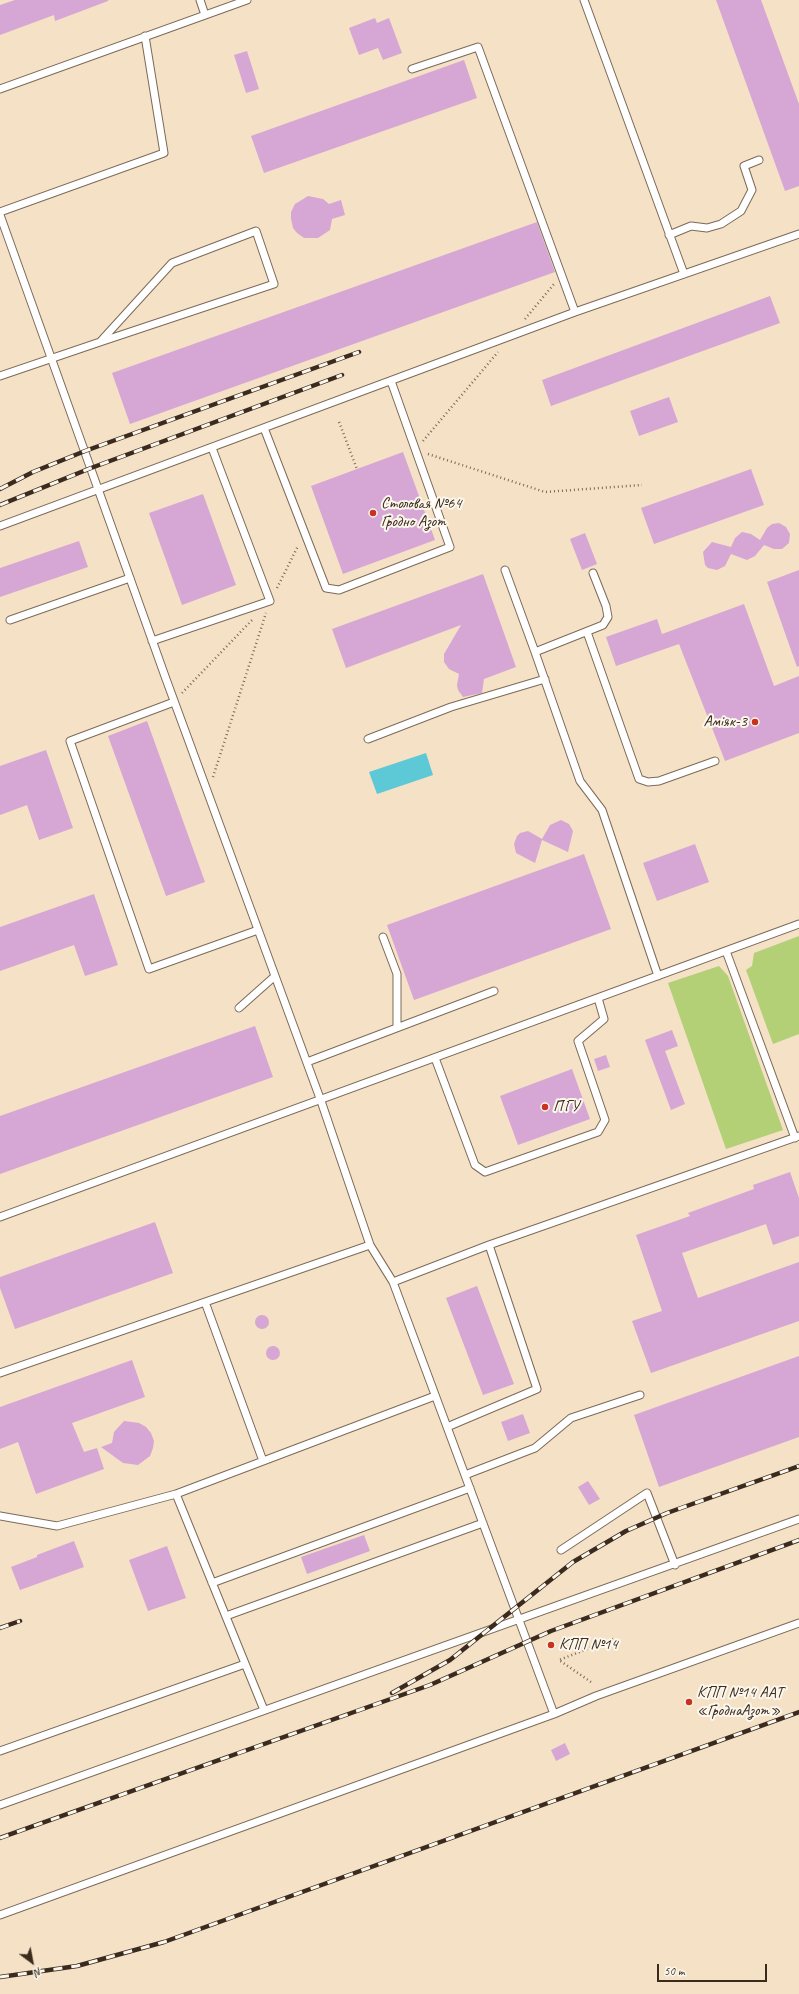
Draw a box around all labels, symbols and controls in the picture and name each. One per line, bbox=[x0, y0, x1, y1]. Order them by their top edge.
place label: Столовая №64 Гродно Азот bbox=[381, 494, 461, 532]
marker: Столовая №64 Гродно Азот bbox=[368, 508, 378, 518]
place label: Аміяк-3 bbox=[703, 712, 747, 732]
marker: Аміяк-3 bbox=[750, 717, 760, 727]
place label: ПГУ bbox=[553, 1097, 579, 1117]
marker: ПГУ bbox=[540, 1102, 550, 1112]
place label: КПП №14 bbox=[559, 1635, 618, 1655]
marker: КПП №14 bbox=[546, 1640, 556, 1650]
place label: КПП №14 ААТ «ГроднаАзот» bbox=[697, 1683, 783, 1721]
marker: КПП №14 ААТ «ГроднаАзот» bbox=[684, 1697, 694, 1707]
north arrow bbox=[12, 1942, 52, 1982]
scale bar bbox=[659, 1956, 769, 1982]
text: 50 m bbox=[664, 1963, 684, 1979]
text: N bbox=[32, 1964, 45, 1980]

